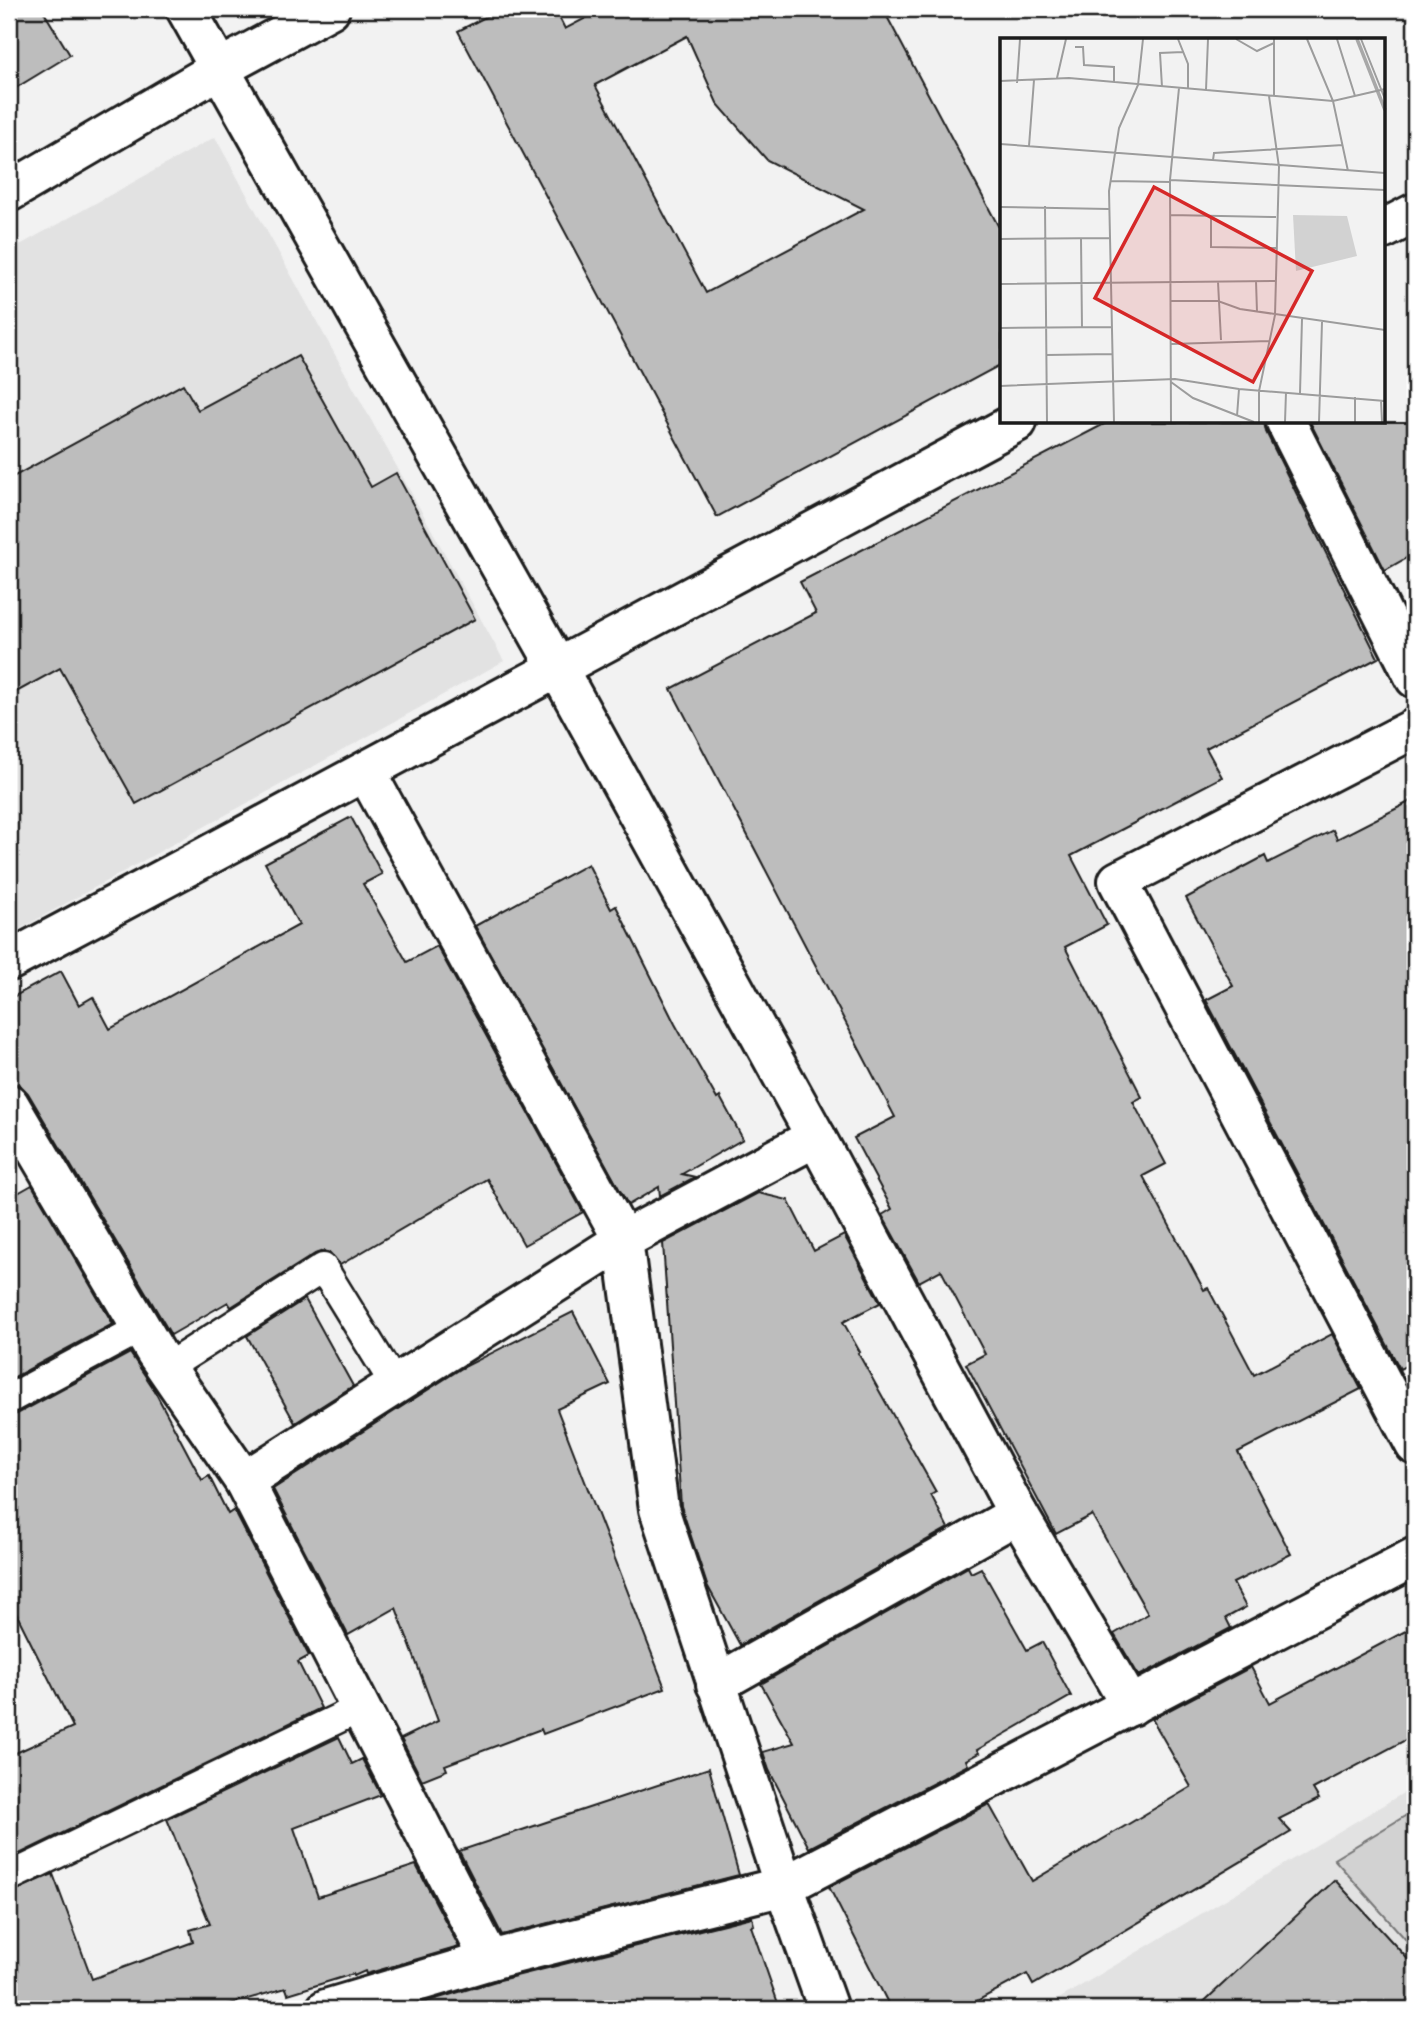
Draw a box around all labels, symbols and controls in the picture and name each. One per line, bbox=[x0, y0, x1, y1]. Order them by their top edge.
inset map bbox=[1000, 38, 1386, 424]

